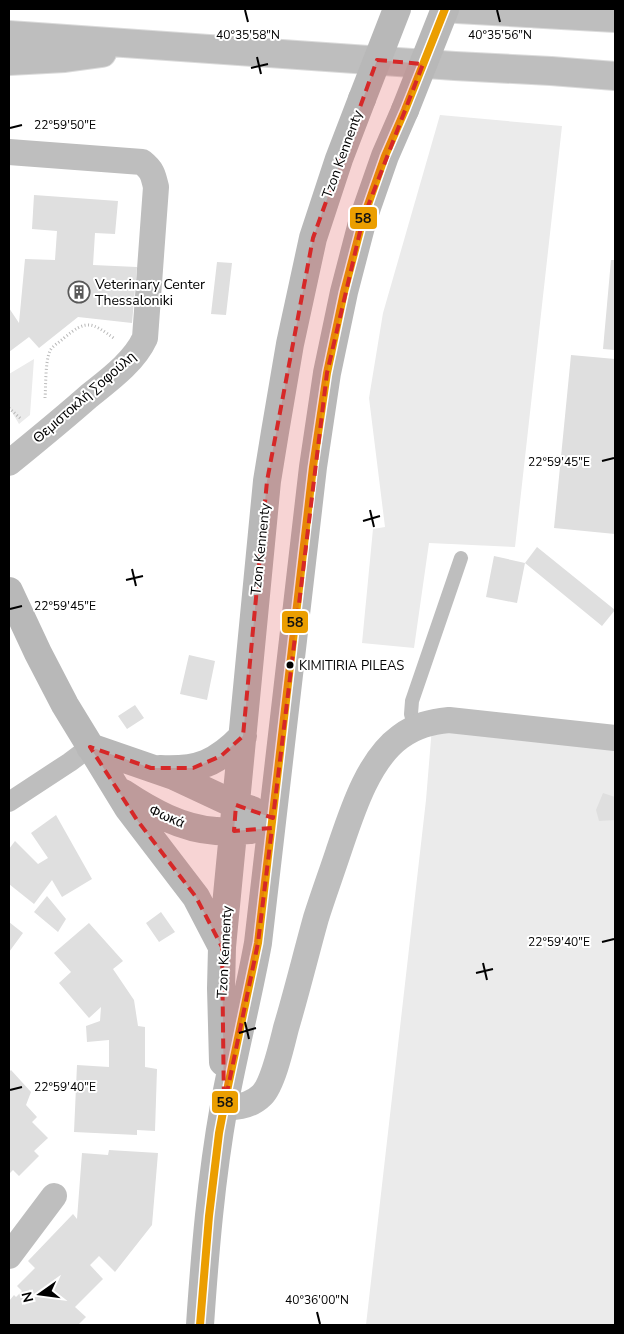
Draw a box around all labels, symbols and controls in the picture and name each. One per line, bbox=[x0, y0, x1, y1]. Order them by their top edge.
text: 40°35'58"N bbox=[216, 27, 280, 43]
text: 40°35'56"N bbox=[468, 27, 532, 43]
street label: Tzon Kennenty bbox=[318, 107, 368, 201]
text: 22°59'50"E bbox=[34, 117, 96, 133]
line badge: 58 bbox=[349, 206, 378, 230]
text: 58 bbox=[355, 209, 371, 228]
place label: Veterinary Center Thessaloniki bbox=[94, 275, 205, 310]
building icon: Veterinary Center Thessaloniki bbox=[67, 280, 91, 304]
street label: Θεμιστοκλή Σοφούλη bbox=[29, 347, 140, 447]
text: 22°59'45"E bbox=[528, 454, 590, 470]
street label: Tzon Kennenty bbox=[246, 501, 275, 596]
text: 22°59'45"E bbox=[34, 598, 96, 614]
line badge: 58 bbox=[281, 610, 309, 634]
text: 58 bbox=[287, 613, 303, 632]
place label: KIMITIRIA PILEAS bbox=[299, 657, 404, 675]
marker: KIMITIRIA PILEAS bbox=[285, 660, 295, 670]
street label: Φωκά bbox=[146, 800, 188, 832]
street label: Tzon Kennenty bbox=[213, 905, 236, 999]
text: 22°59'40"E bbox=[528, 934, 590, 950]
text: 22°59'40"E bbox=[34, 1079, 96, 1095]
line badge: 58 bbox=[211, 1090, 239, 1114]
text: 58 bbox=[217, 1093, 233, 1112]
north arrow bbox=[15, 1269, 65, 1319]
text: N bbox=[17, 1290, 38, 1304]
text: 40°36'00"N bbox=[285, 1292, 349, 1308]

